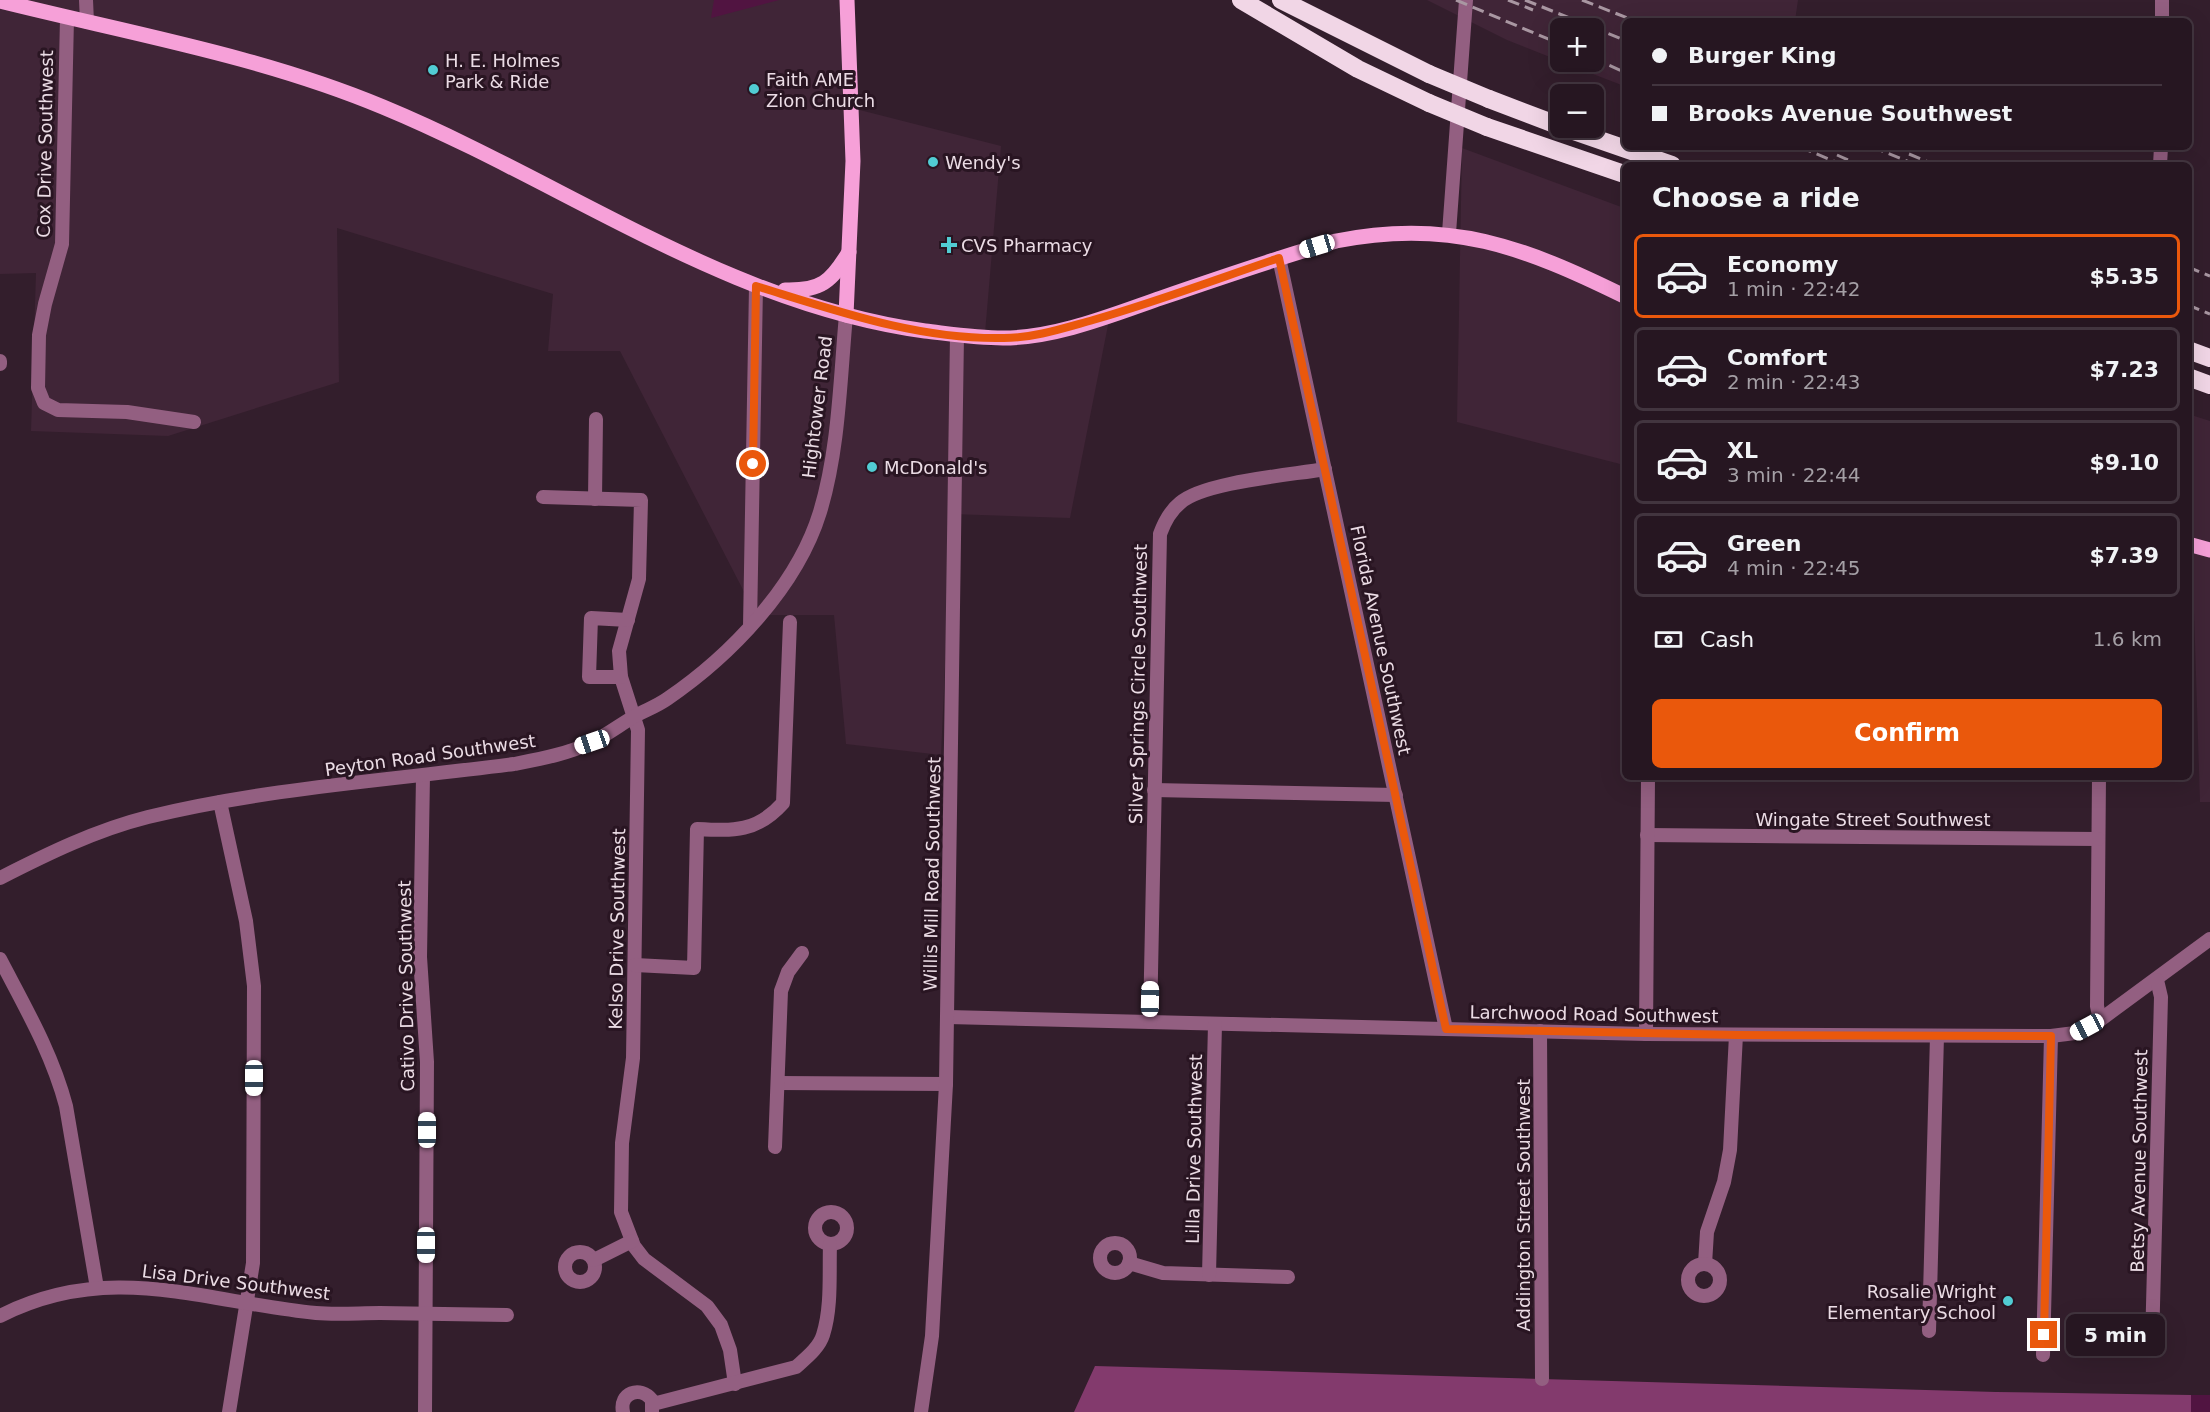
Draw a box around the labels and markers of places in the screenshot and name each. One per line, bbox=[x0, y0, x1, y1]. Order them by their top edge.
place label: H. E. Holmes Park & Ride bbox=[445, 50, 560, 92]
marker: H. E. Holmes Park & Ride bbox=[426, 63, 440, 77]
place label: Faith AME Zion Church bbox=[766, 69, 875, 111]
marker: Faith AME Zion Church bbox=[747, 82, 761, 96]
place label: Wendy's bbox=[945, 152, 1021, 173]
marker: Wendy's bbox=[926, 155, 940, 169]
place label: CVS Pharmacy bbox=[961, 235, 1093, 256]
marker: CVS Pharmacy bbox=[942, 238, 956, 252]
place label: McDonald's bbox=[884, 457, 988, 478]
marker: McDonald's bbox=[865, 460, 879, 474]
place label: Rosalie Wright Elementary School bbox=[1827, 1281, 1996, 1323]
marker: Rosalie Wright Elementary School bbox=[2001, 1294, 2015, 1308]

